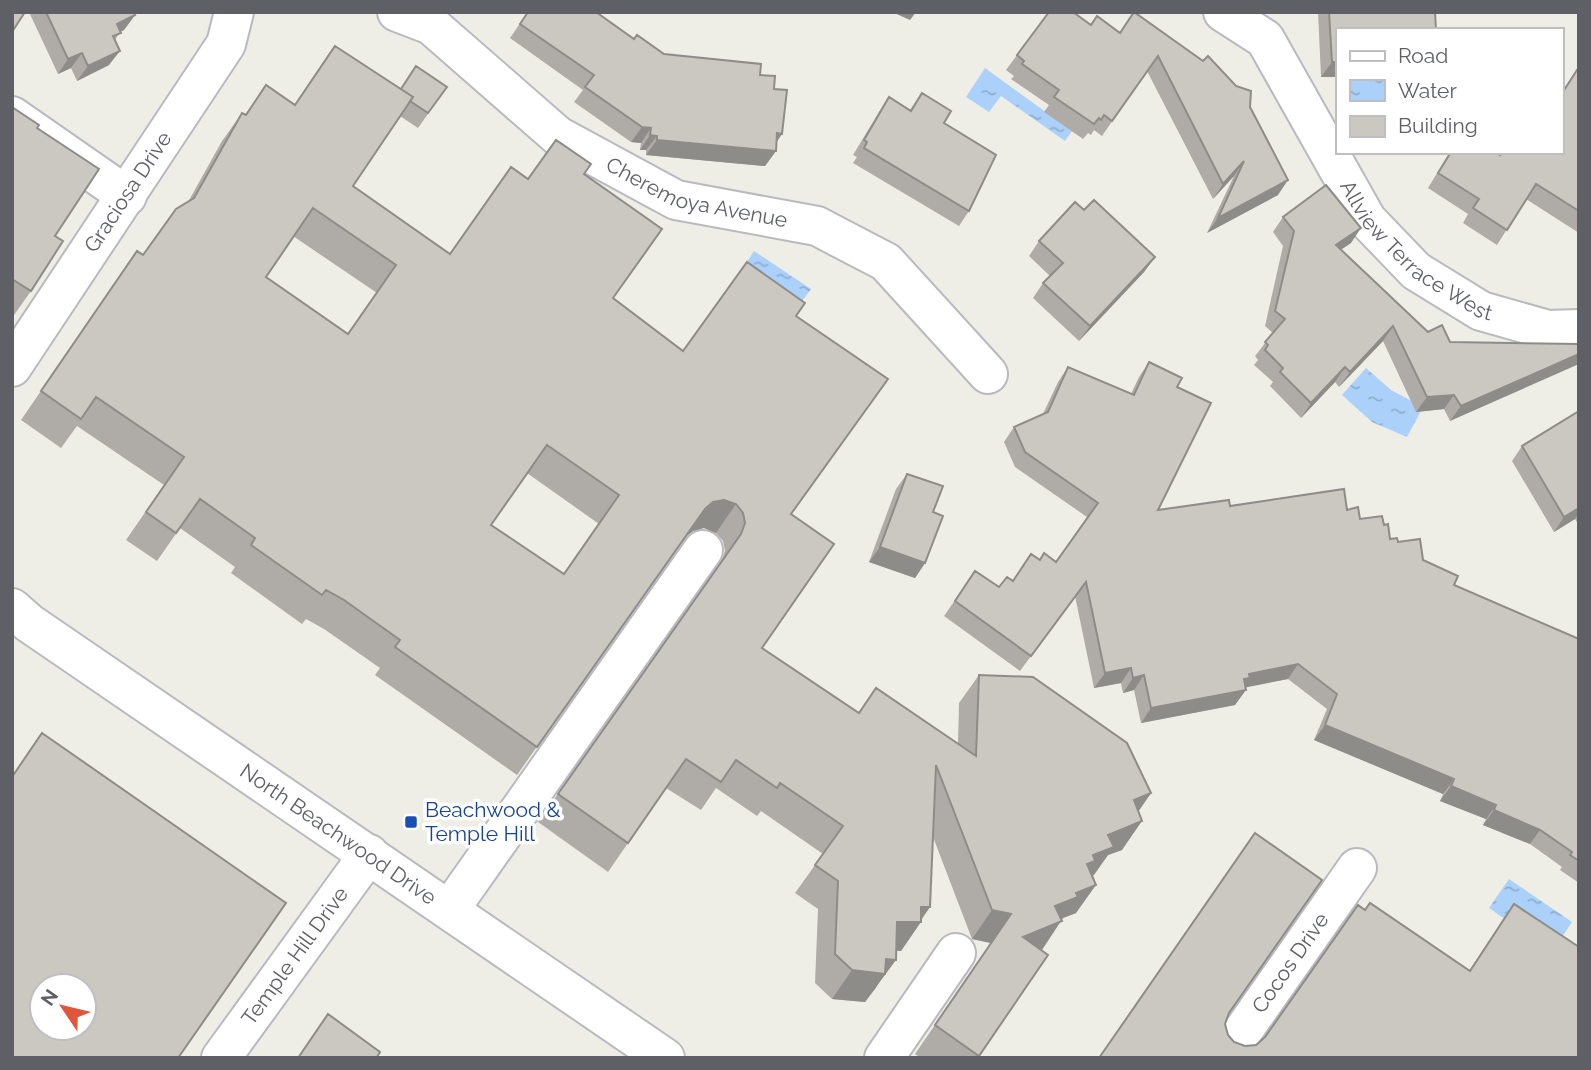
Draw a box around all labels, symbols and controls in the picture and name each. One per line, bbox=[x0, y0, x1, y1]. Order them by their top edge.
legend bbox=[1336, 28, 1563, 154]
text: Road bbox=[1398, 43, 1448, 68]
text: Water bbox=[1398, 78, 1457, 103]
text: Building bbox=[1398, 113, 1478, 138]
street label: Graciosa Drive bbox=[79, 127, 177, 257]
street label: Cheremoya Avenue bbox=[602, 152, 790, 232]
street label: Allview Terrace West bbox=[1335, 176, 1495, 326]
street label: North Beachwood Drive bbox=[235, 758, 441, 910]
place label: Beachwood & Temple Hill bbox=[425, 797, 560, 846]
marker: Beachwood & Temple Hill bbox=[403, 814, 419, 830]
street label: Temple Hill Drive bbox=[236, 882, 353, 1030]
street label: Cocos Drive bbox=[1246, 908, 1334, 1018]
north arrow bbox=[28, 972, 98, 1042]
text: N bbox=[36, 985, 62, 1009]

